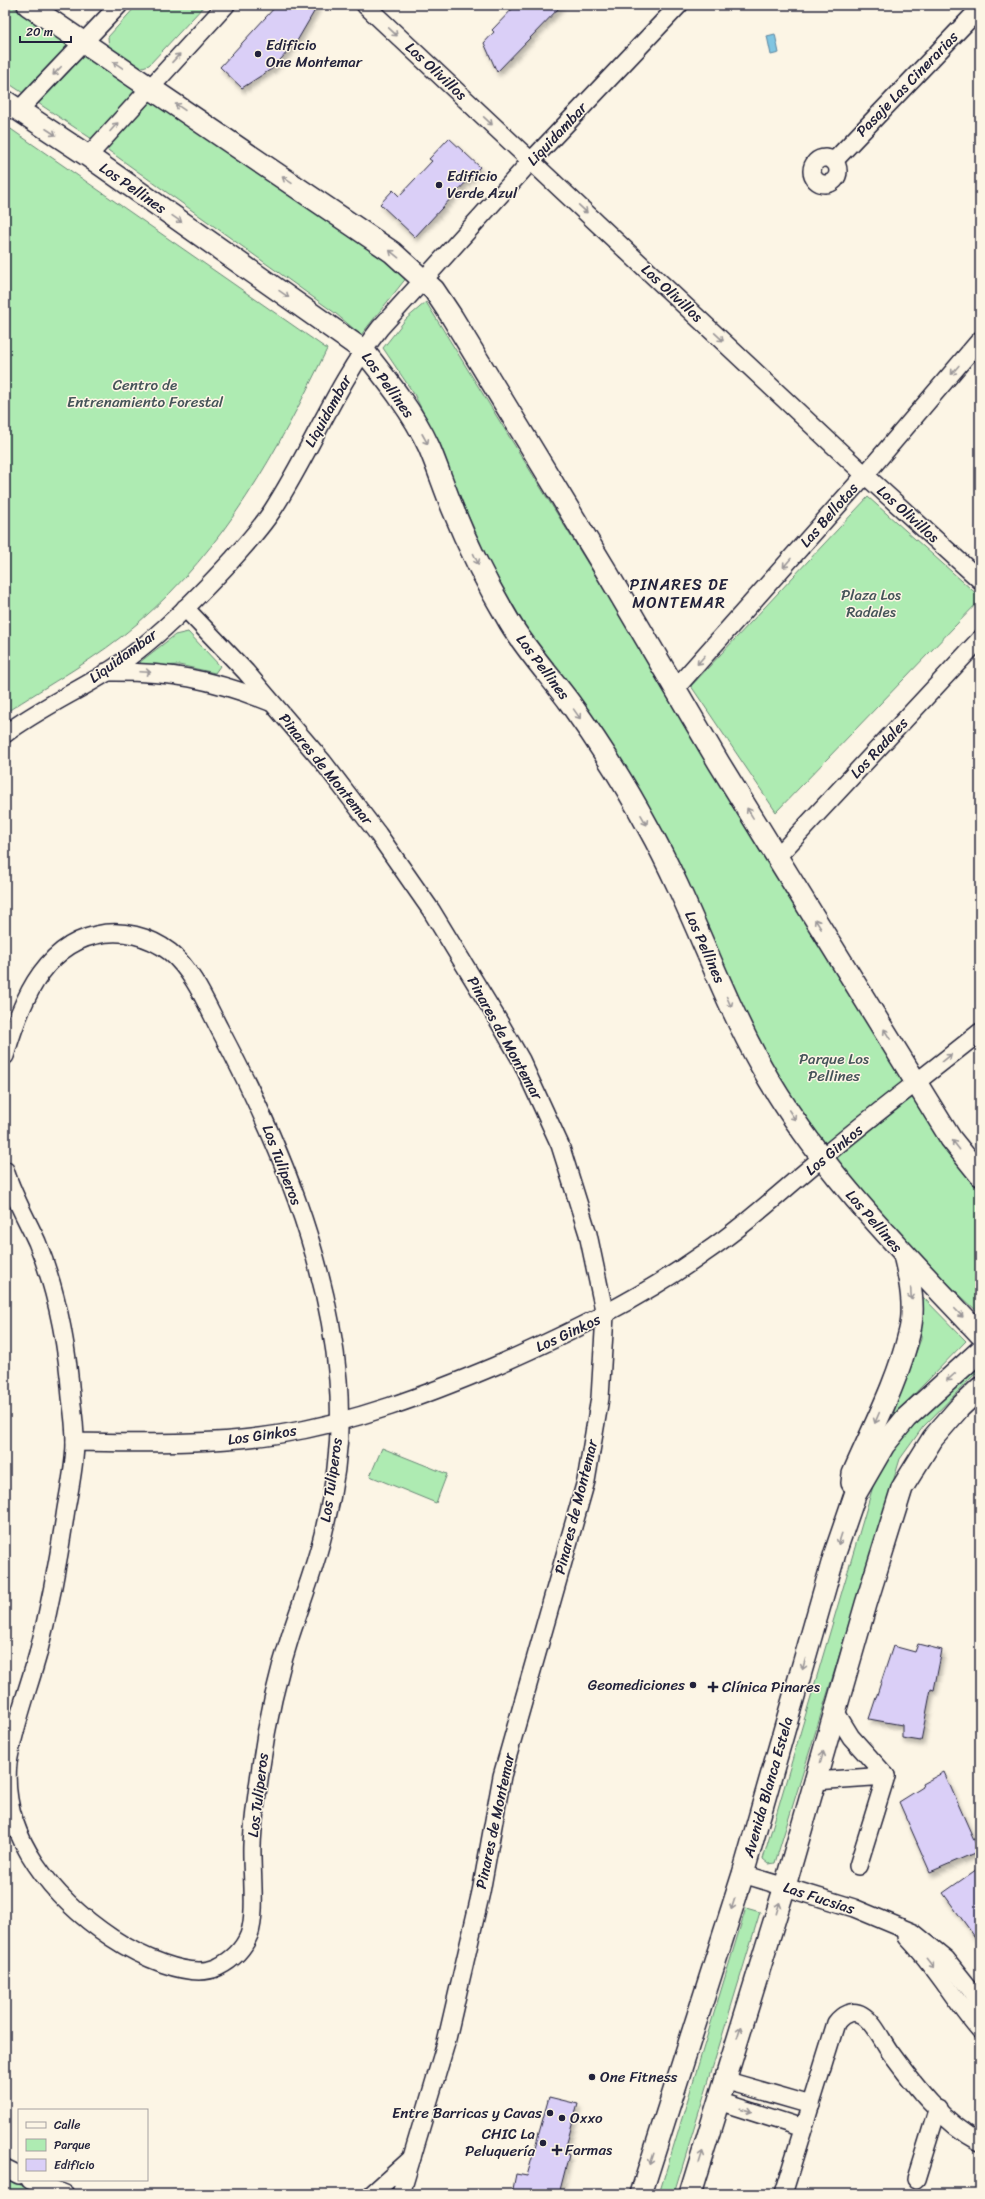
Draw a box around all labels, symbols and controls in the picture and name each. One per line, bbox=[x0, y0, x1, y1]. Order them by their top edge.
scale bar bbox=[20, 18, 71, 44]
text: 20 m bbox=[26, 21, 53, 43]
street label: Pasaje Las Cinerarias bbox=[849, 25, 965, 143]
one-way arrow bbox=[388, 27, 398, 37]
place label: Edificio One Montemar bbox=[266, 32, 363, 75]
street label: Los Olivillos bbox=[399, 35, 474, 107]
marker: Edificio One Montemar bbox=[253, 49, 263, 59]
one-way arrow bbox=[172, 53, 181, 63]
one-way arrow bbox=[113, 61, 124, 69]
one-way arrow bbox=[52, 66, 62, 76]
street label: Liquidambar bbox=[520, 95, 594, 172]
one-way arrow bbox=[175, 103, 186, 111]
one-way arrow bbox=[483, 116, 493, 125]
one-way arrow bbox=[110, 122, 119, 132]
one-way arrow bbox=[45, 128, 57, 136]
street label: Los Pellines bbox=[94, 155, 172, 221]
place label: Edificio Verde Azul bbox=[447, 163, 518, 206]
one-way arrow bbox=[282, 176, 293, 185]
marker: Edificio Verde Azul bbox=[434, 180, 444, 190]
one-way arrow bbox=[578, 205, 588, 214]
one-way arrow bbox=[172, 215, 183, 223]
one-way arrow bbox=[389, 250, 400, 259]
street label: Los Olivillos bbox=[635, 257, 710, 329]
one-way arrow bbox=[278, 290, 289, 298]
one-way arrow bbox=[713, 332, 723, 341]
street label: Los Pellines bbox=[355, 346, 421, 424]
one-way arrow bbox=[950, 364, 959, 375]
street label: Liquidambar bbox=[297, 369, 359, 452]
park label: Centro de Entrenamiento Forestal bbox=[67, 372, 224, 415]
one-way arrow bbox=[421, 433, 429, 445]
street label: Las Bellotas bbox=[793, 476, 865, 554]
street label: Los Olivillos bbox=[871, 479, 946, 550]
one-way arrow bbox=[473, 552, 480, 564]
one-way arrow bbox=[782, 557, 791, 568]
district label: PINARES DE MONTEMAR bbox=[630, 570, 729, 617]
park label: Plaza Los Radales bbox=[841, 582, 902, 625]
street label: Liquidambar bbox=[83, 622, 163, 690]
street label: Los Pellines bbox=[509, 628, 577, 706]
one-way arrow bbox=[696, 655, 705, 665]
one-way arrow bbox=[138, 669, 151, 676]
street label: Pinares de Montemar bbox=[272, 707, 380, 832]
one-way arrow bbox=[573, 708, 581, 719]
street label: Los Radales bbox=[843, 711, 915, 785]
one-way arrow bbox=[746, 807, 754, 819]
one-way arrow bbox=[641, 814, 649, 826]
street label: Los Pellines bbox=[677, 906, 733, 988]
one-way arrow bbox=[814, 918, 822, 930]
street label: Pinares de Montemar bbox=[460, 971, 550, 1105]
one-way arrow bbox=[726, 995, 733, 1007]
one-way arrow bbox=[883, 1029, 891, 1040]
park label: Parque Los Pellines bbox=[799, 1046, 870, 1089]
one-way arrow bbox=[942, 1054, 953, 1062]
one-way arrow bbox=[789, 1109, 797, 1121]
street label: Los Ginkos bbox=[799, 1118, 869, 1182]
street label: Los Tuliperos bbox=[255, 1121, 309, 1209]
one-way arrow bbox=[951, 1139, 960, 1150]
street label: Los Pellines bbox=[839, 1183, 909, 1259]
one-way arrow bbox=[907, 1287, 915, 1300]
street label: Los Ginkos bbox=[531, 1307, 605, 1359]
one-way arrow bbox=[954, 1307, 963, 1317]
one-way arrow bbox=[946, 1372, 956, 1381]
one-way arrow bbox=[873, 1411, 881, 1423]
street label: Los Ginkos bbox=[226, 1417, 298, 1453]
street label: Los Tuliperos bbox=[312, 1436, 350, 1524]
street label: Pinares de Montemar bbox=[547, 1436, 606, 1577]
one-way arrow bbox=[836, 1532, 843, 1545]
one-way arrow bbox=[799, 1657, 807, 1670]
place label: Geomediciones bbox=[588, 1672, 685, 1698]
place label: Clínica Pinares bbox=[722, 1674, 821, 1700]
marker: Geomediciones bbox=[688, 1680, 698, 1690]
marker: Clínica Pinares bbox=[707, 1681, 719, 1693]
street label: Avenida Blanca Estela bbox=[735, 1713, 801, 1861]
street label: Pinares de Montemar bbox=[468, 1750, 522, 1891]
one-way arrow bbox=[819, 1750, 826, 1763]
street label: Los Tuliperos bbox=[240, 1751, 276, 1839]
street label: Las Fucsias bbox=[780, 1874, 858, 1922]
one-way arrow bbox=[729, 1897, 736, 1910]
one-way arrow bbox=[775, 1902, 782, 1915]
one-way arrow bbox=[926, 1958, 934, 1969]
one-way arrow bbox=[736, 2026, 743, 2039]
place label: One Fitness bbox=[600, 2064, 678, 2090]
marker: One Fitness bbox=[587, 2072, 597, 2082]
place label: Entre Barricas y Cavas bbox=[392, 2100, 542, 2126]
place label: Oxxo bbox=[570, 2105, 603, 2131]
one-way arrow bbox=[739, 2107, 752, 2114]
marker: Entre Barricas y Cavas bbox=[545, 2108, 555, 2118]
legend bbox=[18, 2109, 148, 2181]
marker: Oxxo bbox=[557, 2113, 567, 2123]
text: Calle bbox=[54, 2114, 81, 2136]
place label: CHIC La Peluquería bbox=[465, 2121, 535, 2164]
text: Parque bbox=[54, 2134, 91, 2156]
place label: Farmas bbox=[565, 2137, 613, 2163]
marker: CHIC La Peluquería bbox=[538, 2138, 548, 2148]
marker: Farmas bbox=[552, 2145, 562, 2155]
one-way arrow bbox=[698, 2150, 705, 2163]
one-way arrow bbox=[648, 2153, 655, 2166]
text: Edificio bbox=[54, 2154, 94, 2176]

